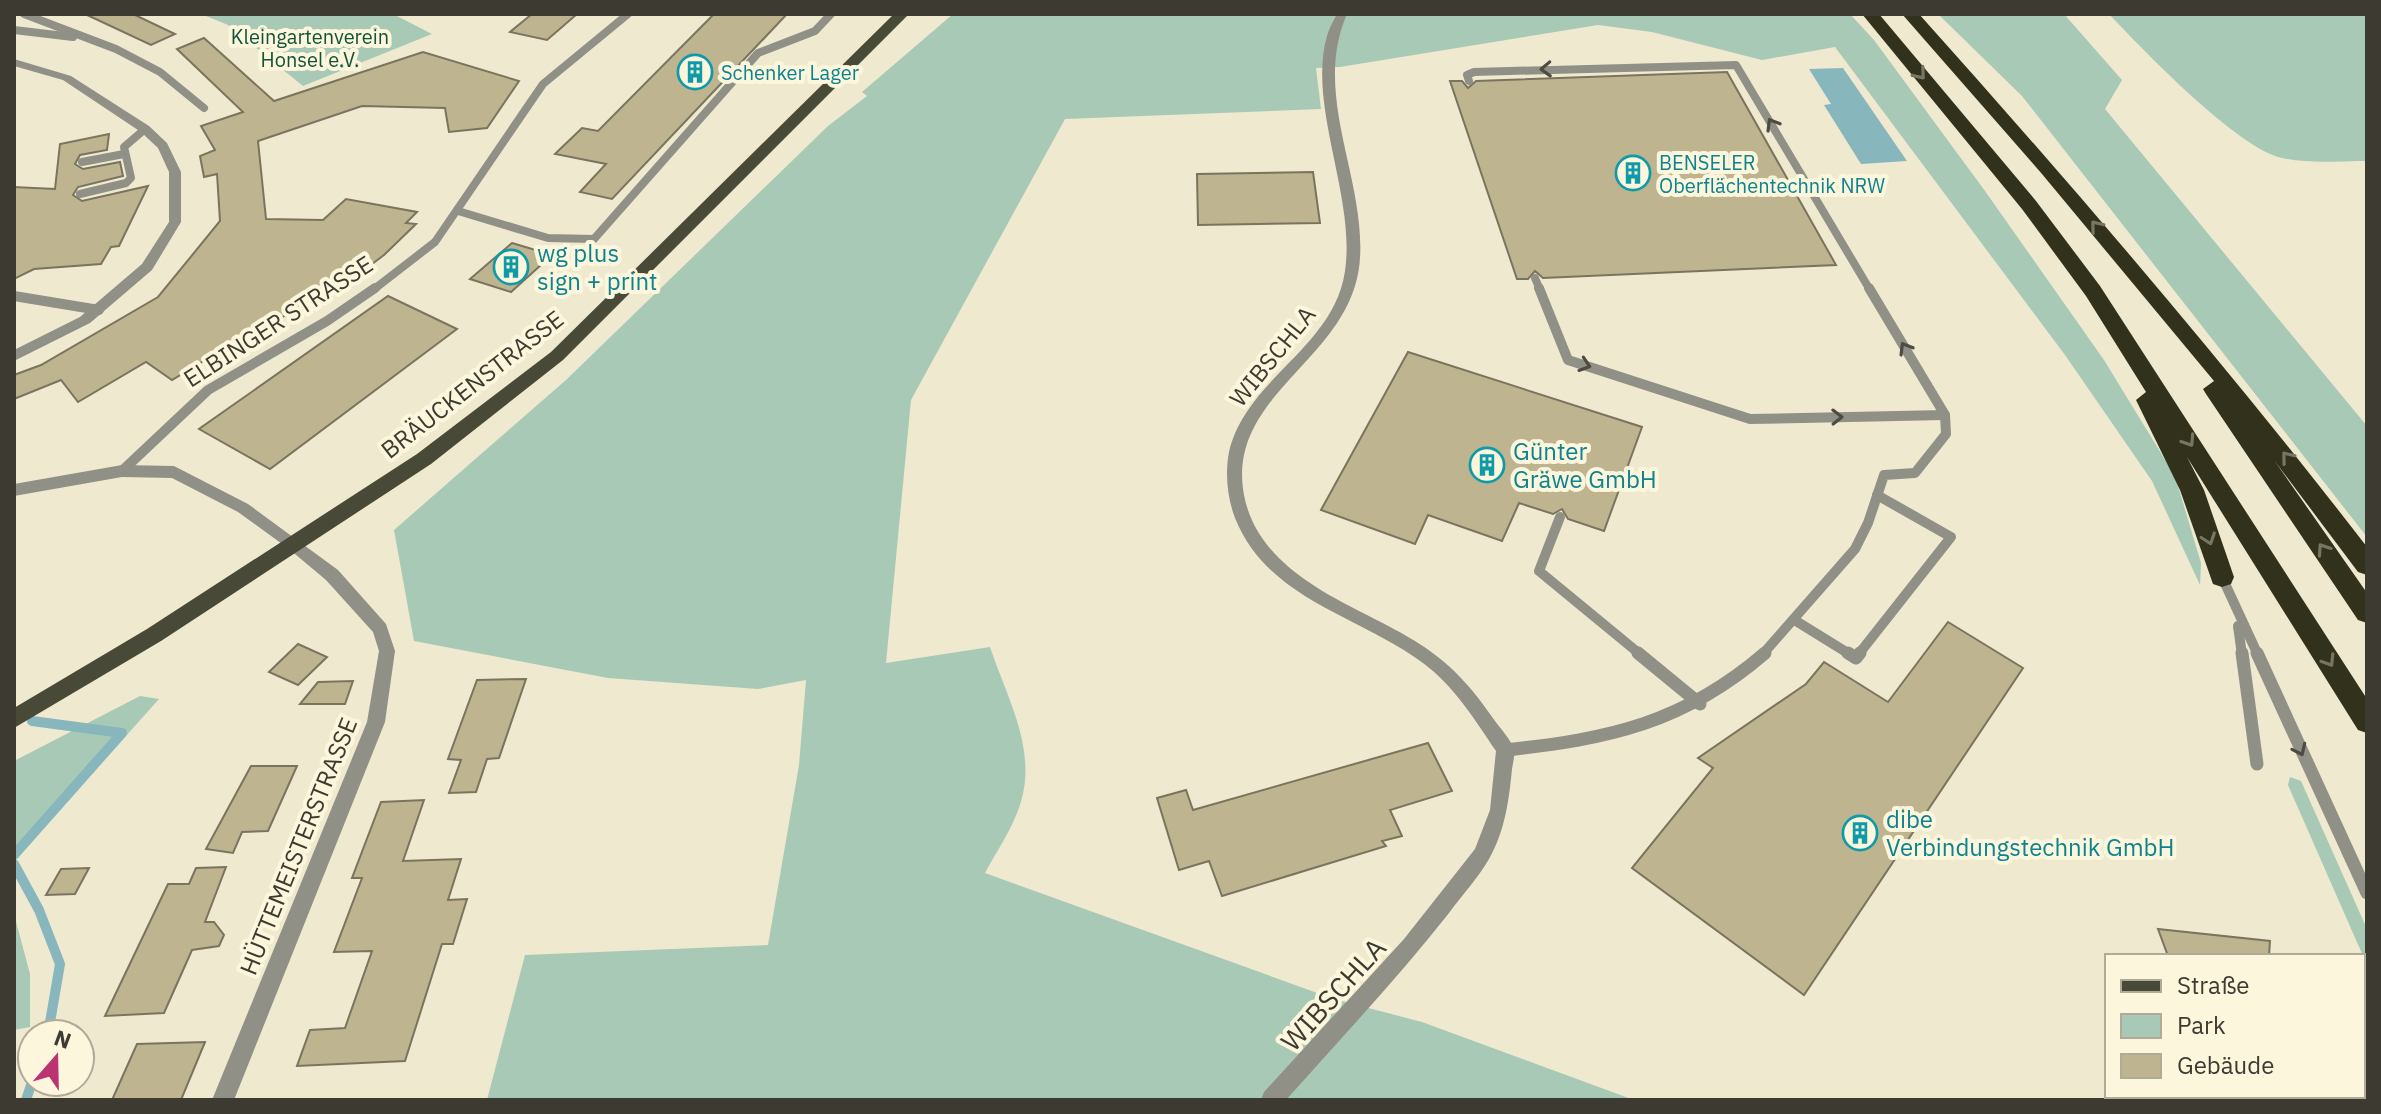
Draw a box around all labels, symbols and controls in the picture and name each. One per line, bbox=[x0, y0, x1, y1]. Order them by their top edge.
park label: Kleingartenverein Honsel e.V. bbox=[231, 23, 389, 73]
building icon: Schenker Lager bbox=[676, 53, 714, 91]
place label: Schenker Lager bbox=[721, 59, 859, 86]
one-way arrow bbox=[1539, 61, 1552, 78]
one-way arrow bbox=[1910, 65, 1925, 79]
one-way arrow bbox=[1766, 118, 1782, 133]
place label: BENSELER Oberflächentechnik NRW bbox=[1659, 149, 1885, 199]
building icon: BENSELER Oberflächentechnik NRW bbox=[1614, 154, 1652, 192]
one-way arrow bbox=[2092, 220, 2106, 235]
place label: wg plus sign + print bbox=[537, 237, 658, 297]
street label: ELBINGER STRASSE bbox=[177, 248, 379, 394]
building icon: wg plus sign + print bbox=[492, 248, 530, 286]
street label: WIBSCHLA bbox=[1222, 299, 1322, 413]
street label: BRÄUCKENSTRASSE bbox=[374, 303, 570, 465]
one-way arrow bbox=[1899, 342, 1915, 357]
one-way arrow bbox=[1578, 356, 1592, 372]
one-way arrow bbox=[1831, 408, 1844, 426]
one-way arrow bbox=[2180, 432, 2195, 447]
place label: Günter Gräwe GmbH bbox=[1513, 435, 1657, 495]
building icon: Günter Gräwe GmbH bbox=[1468, 446, 1506, 484]
one-way arrow bbox=[2282, 452, 2297, 466]
one-way arrow bbox=[2199, 531, 2215, 545]
one-way arrow bbox=[2318, 543, 2333, 557]
one-way arrow bbox=[2319, 652, 2334, 666]
street label: HÜTTEMEISTERSTRASSE bbox=[232, 713, 364, 979]
one-way arrow bbox=[2290, 741, 2306, 756]
place label: dibe Verbindungstechnik GmbH bbox=[1886, 803, 2174, 863]
building icon: dibe Verbindungstechnik GmbH bbox=[1841, 814, 1879, 852]
street label: WIBSCHLA bbox=[1272, 929, 1394, 1059]
legend bbox=[2105, 954, 2365, 1098]
text: Straße bbox=[2177, 969, 2249, 1001]
text: Park bbox=[2177, 1009, 2226, 1041]
north arrow bbox=[16, 1018, 96, 1098]
text: N bbox=[51, 1022, 75, 1055]
text: Gebäude bbox=[2177, 1049, 2274, 1081]

